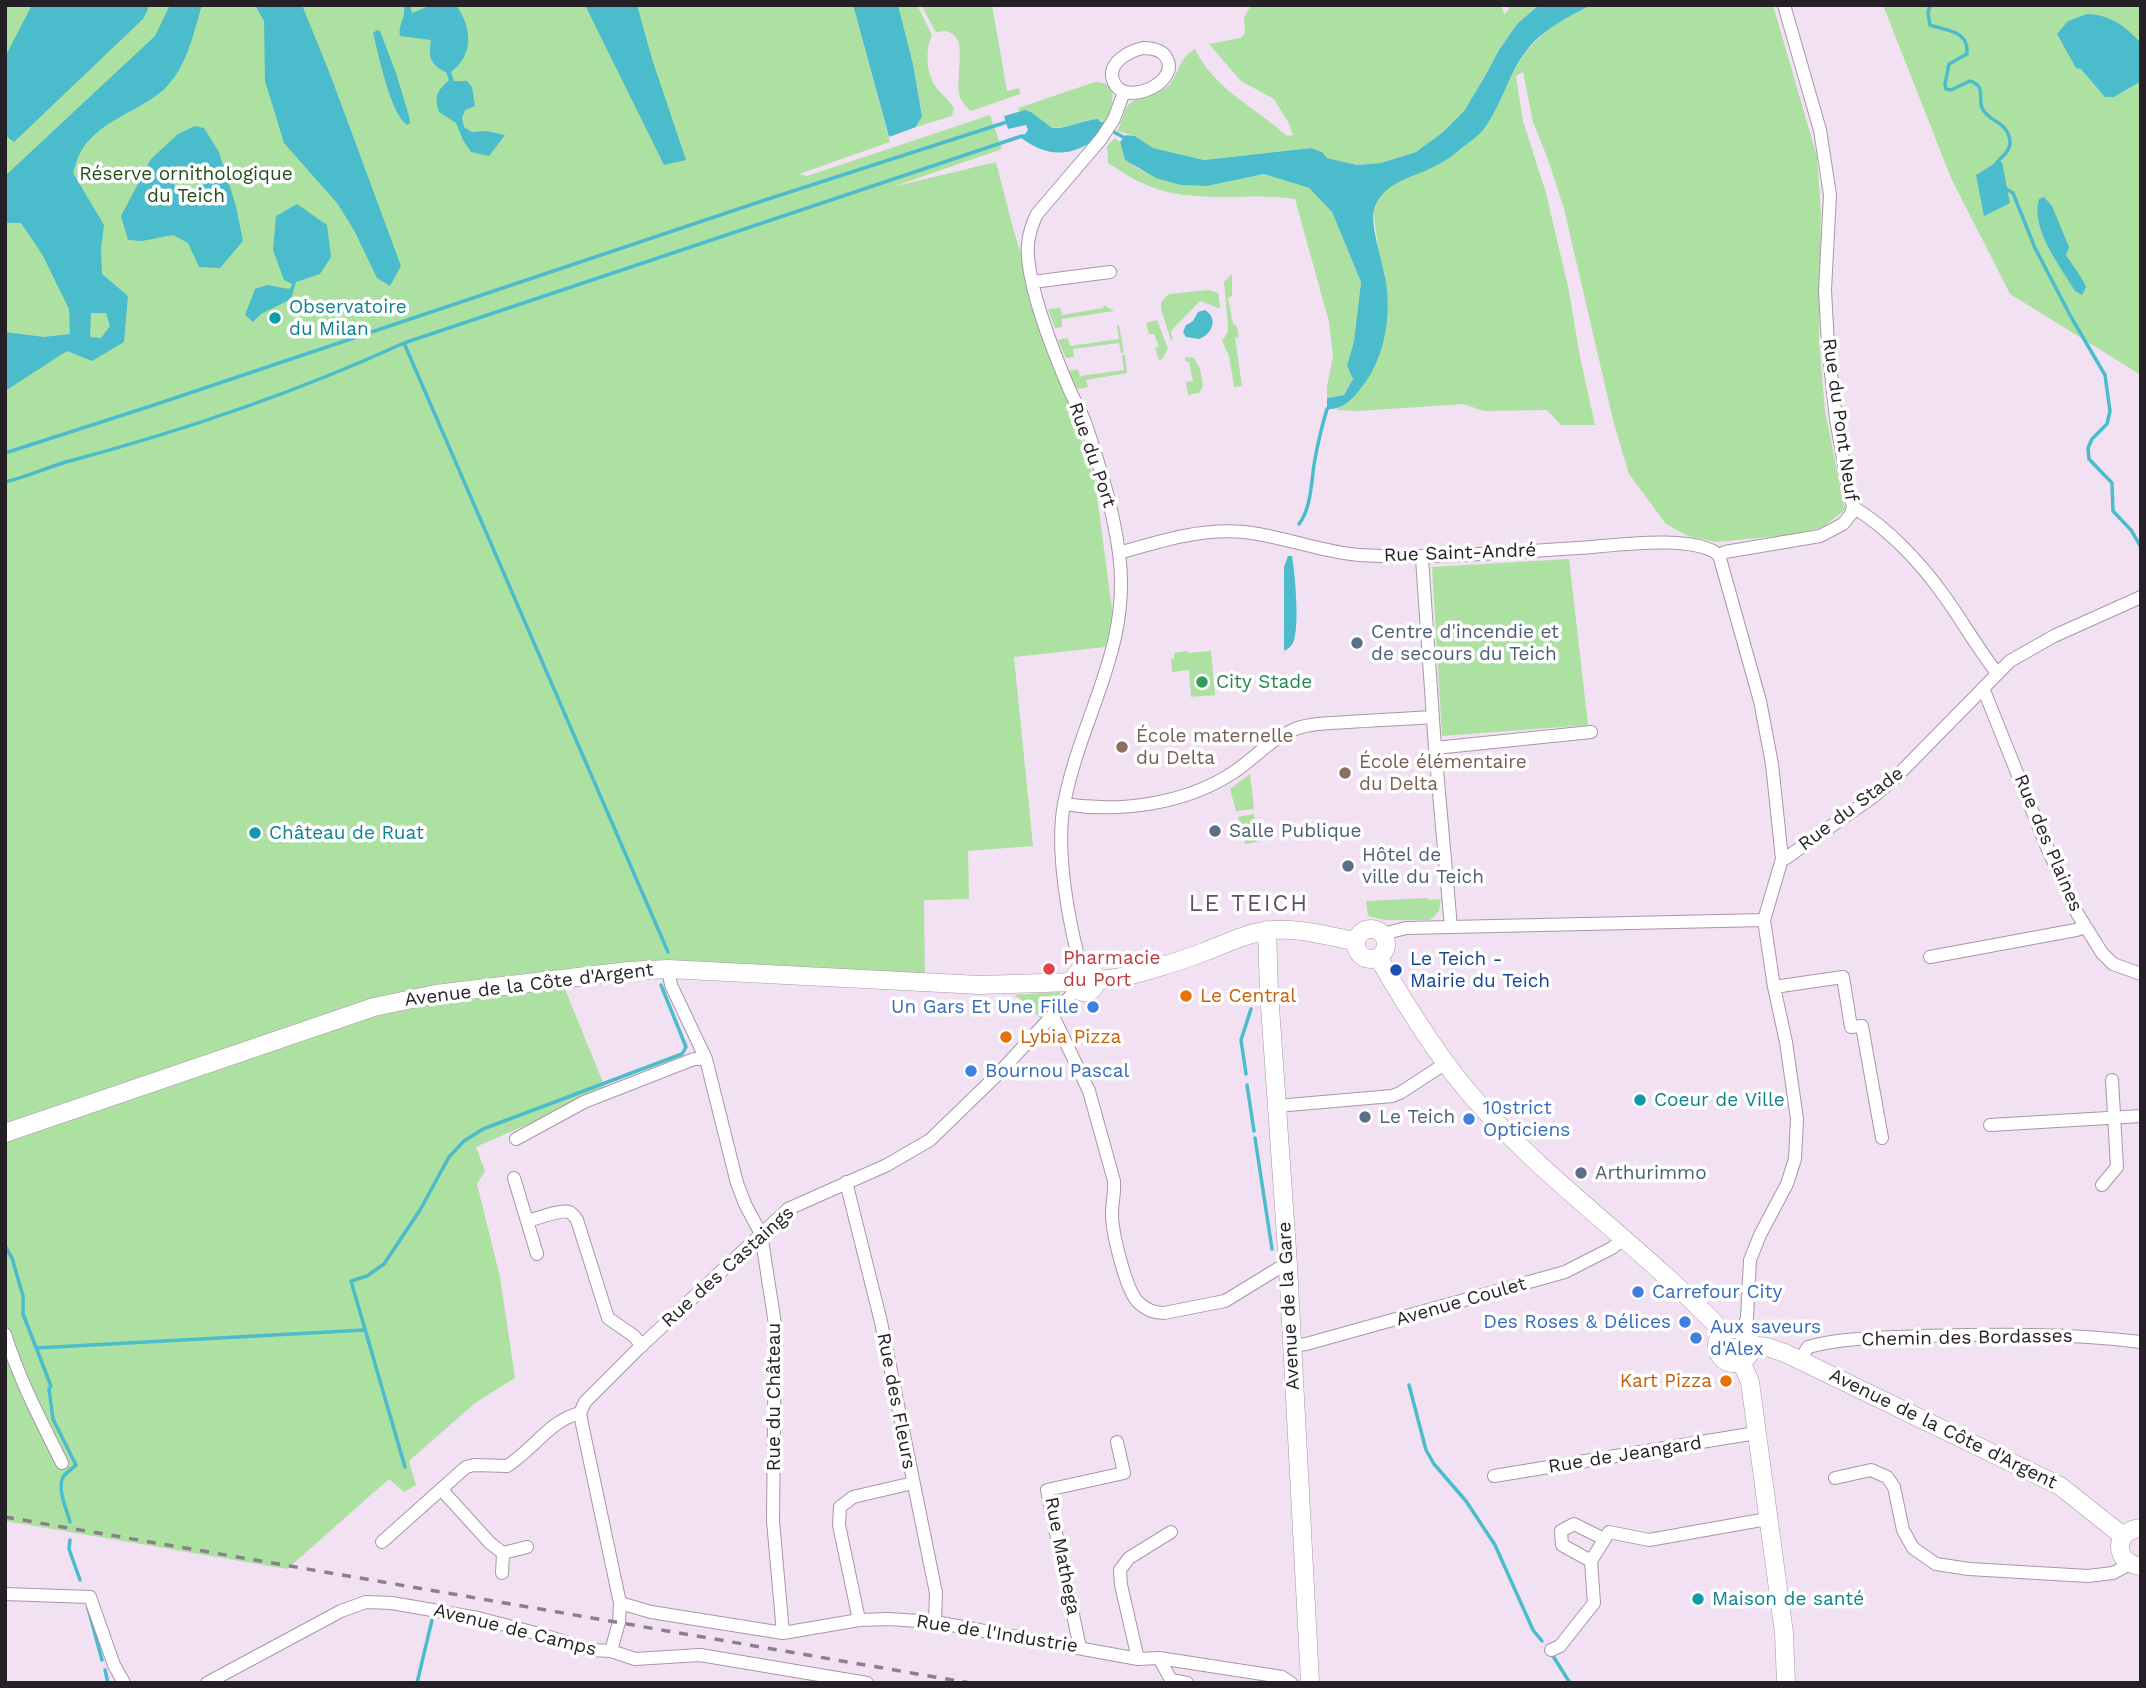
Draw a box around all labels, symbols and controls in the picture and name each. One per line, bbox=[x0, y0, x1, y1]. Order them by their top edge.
park label: Réserve ornithologique du Teich bbox=[79, 163, 293, 207]
place label: Observatoire du Milan bbox=[289, 296, 407, 340]
marker: Observatoire du Milan bbox=[267, 310, 283, 326]
street label: Rue du Pont Neuf bbox=[1817, 337, 1863, 503]
street label: Rue du Port bbox=[1063, 399, 1121, 511]
street label: Rue Saint-André bbox=[1383, 539, 1537, 567]
place label: Centre d'incendie et de secours du Teich bbox=[1371, 621, 1559, 665]
marker: Centre d'incendie et de secours du Teich bbox=[1349, 635, 1365, 651]
place label: City Stade bbox=[1216, 671, 1312, 693]
marker: City Stade bbox=[1194, 674, 1210, 690]
place label: École maternelle du Delta bbox=[1136, 725, 1294, 769]
marker: École maternelle du Delta bbox=[1114, 739, 1130, 755]
place label: École élémentaire du Delta bbox=[1359, 751, 1527, 795]
street label: Rue du Stade bbox=[1794, 762, 1908, 856]
marker: École élémentaire du Delta bbox=[1337, 765, 1353, 781]
street label: Rue des Plaines bbox=[2009, 771, 2087, 915]
place label: Salle Publique bbox=[1229, 820, 1362, 842]
place label: Château de Ruat bbox=[269, 822, 424, 844]
marker: Salle Publique bbox=[1207, 823, 1223, 839]
marker: Château de Ruat bbox=[247, 825, 263, 841]
place label: Hôtel de ville du Teich bbox=[1362, 844, 1484, 888]
marker: Hôtel de ville du Teich bbox=[1340, 858, 1356, 874]
district label: LE TEICH bbox=[1190, 890, 1308, 918]
place label: Pharmacie du Port bbox=[1063, 947, 1160, 991]
place label: Le Teich - Mairie du Teich bbox=[1410, 948, 1550, 992]
street label: Avenue de la Côte d'Argent bbox=[403, 958, 655, 1012]
marker: Pharmacie du Port bbox=[1041, 961, 1057, 977]
marker: Le Teich - Mairie du Teich bbox=[1388, 962, 1404, 978]
place label: Le Central bbox=[1200, 985, 1296, 1007]
marker: Le Central bbox=[1178, 988, 1194, 1004]
place label: Un Gars Et Une Fille bbox=[891, 996, 1079, 1018]
marker: Un Gars Et Une Fille bbox=[1085, 999, 1101, 1015]
place label: Lybia Pizza bbox=[1020, 1026, 1121, 1048]
marker: Lybia Pizza bbox=[998, 1029, 1014, 1045]
place label: Bournou Pascal bbox=[985, 1060, 1129, 1082]
marker: Bournou Pascal bbox=[963, 1063, 979, 1079]
place label: Coeur de Ville bbox=[1654, 1089, 1785, 1111]
marker: Coeur de Ville bbox=[1632, 1092, 1648, 1108]
place label: 10strict Opticiens bbox=[1483, 1097, 1570, 1141]
place label: Le Teich bbox=[1379, 1106, 1455, 1128]
marker: Le Teich bbox=[1357, 1109, 1373, 1125]
marker: 10strict Opticiens bbox=[1461, 1111, 1477, 1127]
place label: Arthurimmo bbox=[1595, 1162, 1707, 1184]
marker: Arthurimmo bbox=[1573, 1165, 1589, 1181]
street label: Rue des Castaings bbox=[657, 1202, 799, 1332]
street label: Avenue de la Gare bbox=[1273, 1221, 1305, 1391]
street label: Avenue Coulet bbox=[1393, 1273, 1529, 1331]
place label: Carrefour City bbox=[1652, 1281, 1782, 1303]
marker: Carrefour City bbox=[1630, 1284, 1646, 1300]
place label: Des Roses & Délices bbox=[1483, 1311, 1671, 1333]
marker: Des Roses & Délices bbox=[1677, 1314, 1693, 1330]
place label: Aux saveurs d'Alex bbox=[1710, 1316, 1821, 1360]
street label: Rue du Château bbox=[763, 1323, 785, 1471]
street label: Chemin des Bordasses bbox=[1861, 1325, 2073, 1351]
marker: Aux saveurs d'Alex bbox=[1688, 1330, 1704, 1346]
street label: Rue des Fleurs bbox=[872, 1331, 920, 1471]
street label: Avenue de la Côte d'Argent bbox=[1825, 1364, 2061, 1494]
place label: Kart Pizza bbox=[1620, 1370, 1712, 1392]
marker: Kart Pizza bbox=[1718, 1373, 1734, 1389]
street label: Rue de Jeangard bbox=[1547, 1432, 1703, 1478]
street label: Rue Mathega bbox=[1039, 1495, 1085, 1617]
place label: Maison de santé bbox=[1712, 1588, 1864, 1610]
marker: Maison de santé bbox=[1690, 1591, 1706, 1607]
street label: Avenue de Camps bbox=[431, 1599, 599, 1661]
street label: Rue de l'Industrie bbox=[915, 1610, 1079, 1658]

